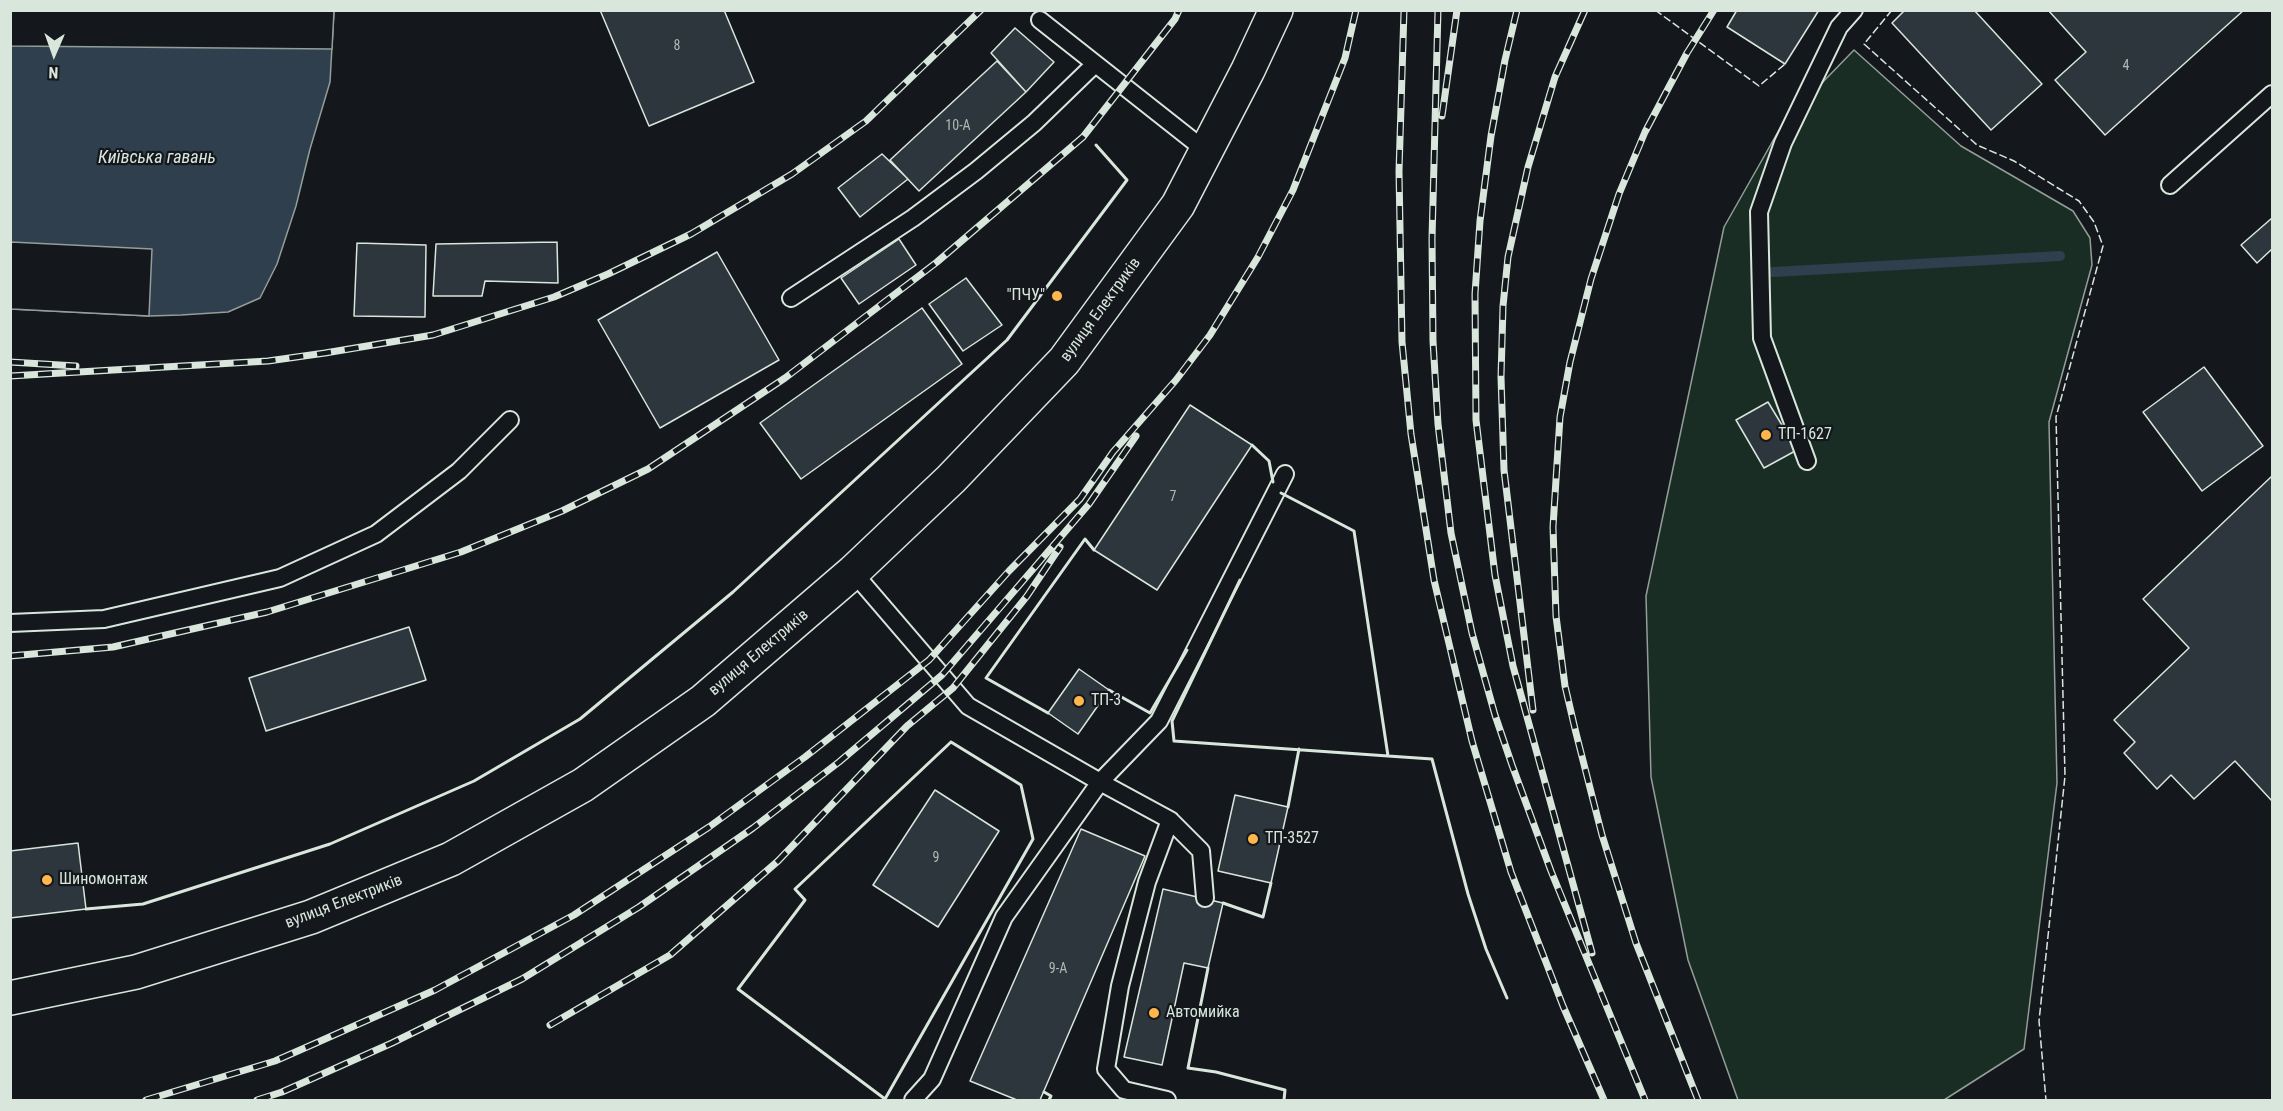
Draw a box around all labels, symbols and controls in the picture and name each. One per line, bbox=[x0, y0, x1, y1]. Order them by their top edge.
north arrow bbox=[24, 24, 84, 84]
house number: 8 bbox=[674, 38, 680, 54]
house number: 4 bbox=[2123, 58, 2129, 74]
text: N bbox=[48, 63, 59, 82]
house number: 10-А bbox=[945, 118, 971, 134]
water label: Київська гавань bbox=[98, 147, 216, 169]
street label: вулиця Електриків bbox=[1057, 254, 1145, 366]
place label: "ПЧУ" bbox=[1006, 286, 1045, 306]
marker: "ПЧУ" bbox=[1050, 289, 1064, 303]
place label: ТП-1627 bbox=[1778, 425, 1832, 445]
marker: ТП-1627 bbox=[1759, 428, 1773, 442]
house number: 7 bbox=[1170, 489, 1176, 505]
street label: вулиця Електриків bbox=[705, 606, 813, 700]
place label: ТП-3 bbox=[1091, 691, 1121, 711]
marker: ТП-3 bbox=[1072, 694, 1086, 708]
place label: ТП-3527 bbox=[1265, 829, 1319, 849]
marker: ТП-3527 bbox=[1246, 832, 1260, 846]
house number: 9 bbox=[933, 850, 939, 866]
place label: Шиномонтаж bbox=[59, 870, 148, 890]
street label: вулиця Електриків bbox=[283, 871, 405, 933]
marker: Шиномонтаж bbox=[40, 873, 54, 887]
house number: 9-А bbox=[1049, 961, 1067, 977]
place label: Автомийка bbox=[1166, 1003, 1240, 1023]
marker: Автомийка bbox=[1147, 1006, 1161, 1020]

